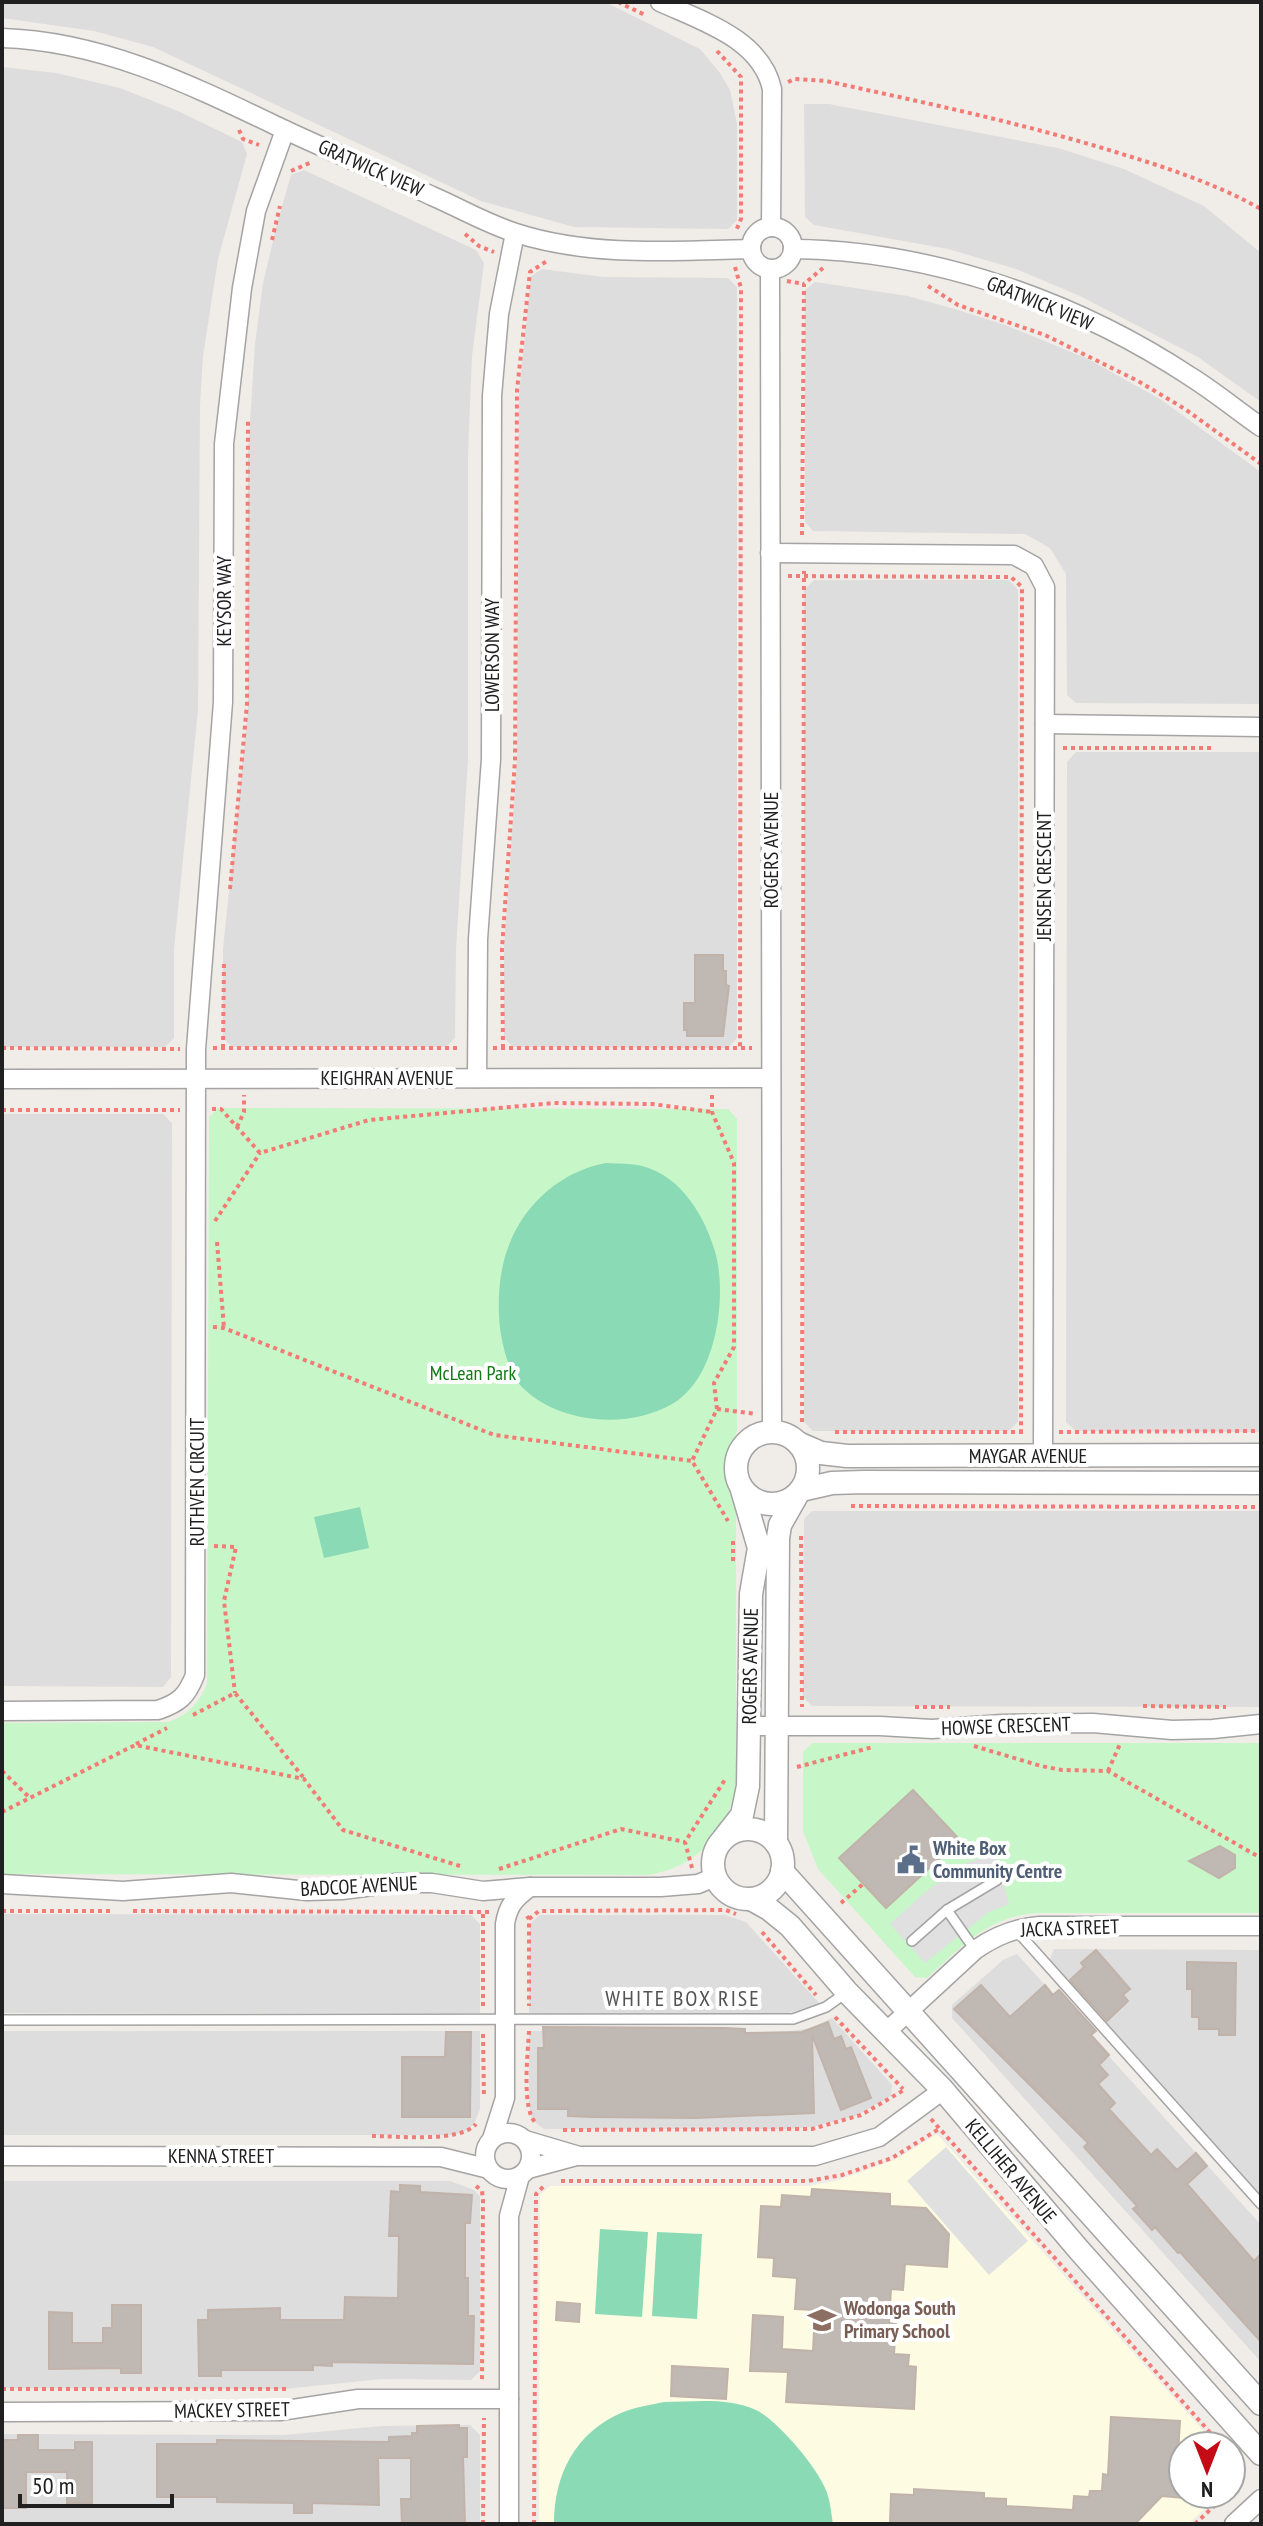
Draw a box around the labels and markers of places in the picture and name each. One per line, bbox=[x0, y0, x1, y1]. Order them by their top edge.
place label: White Box Community Centre bbox=[932, 1835, 1062, 1884]
public building icon: White Box Community Centre bbox=[896, 1845, 926, 1875]
place label: Wodonga South Primary School bbox=[843, 2295, 956, 2344]
school or university icon: Wodonga South Primary School bbox=[807, 2305, 837, 2335]

